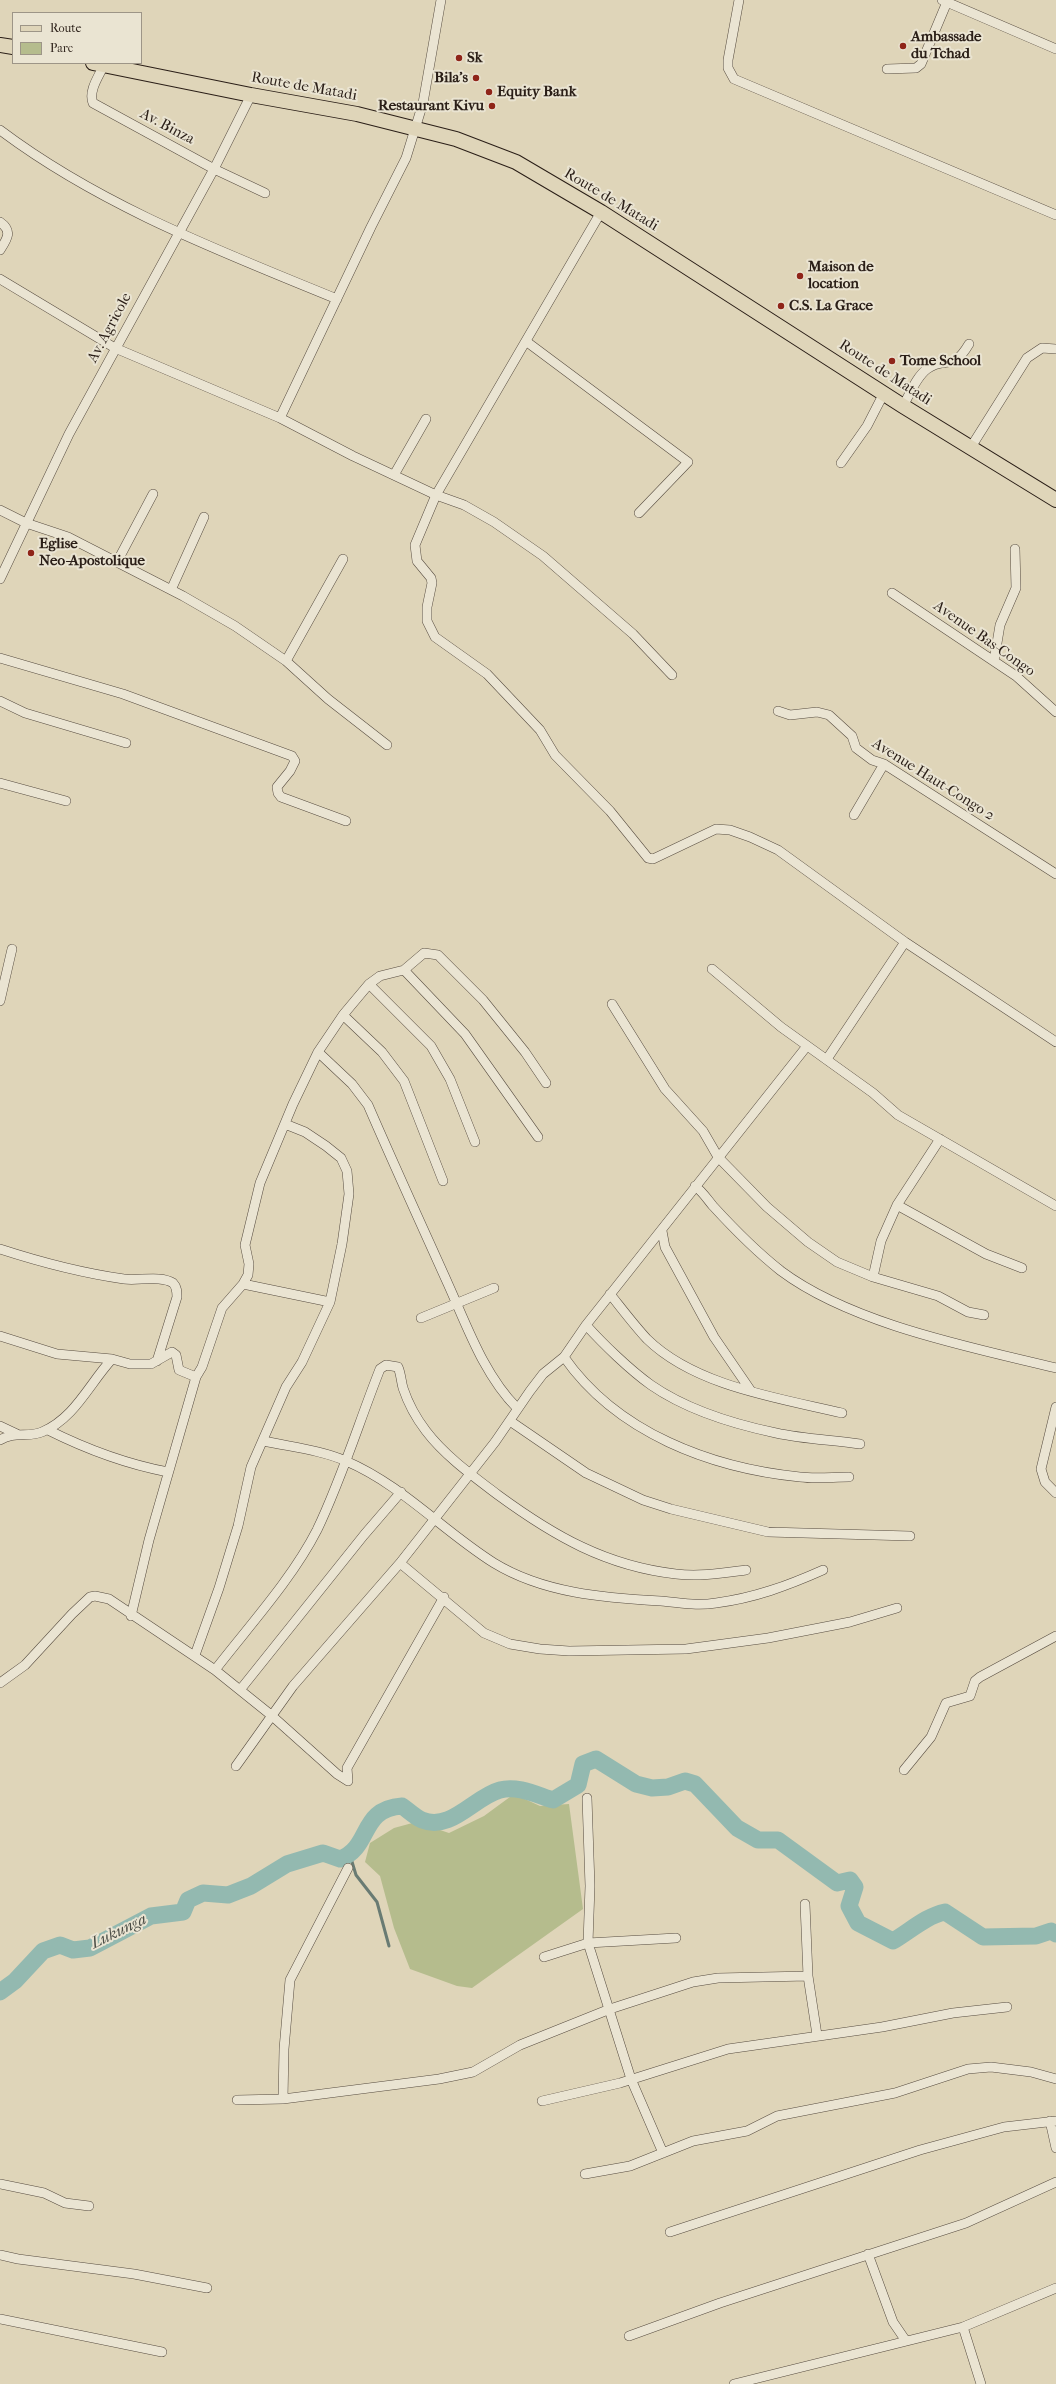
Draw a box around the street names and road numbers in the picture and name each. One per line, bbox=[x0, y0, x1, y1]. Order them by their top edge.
street label: Route de Matadi bbox=[250, 69, 358, 105]
street label: Av. Binza bbox=[137, 105, 197, 149]
street label: Route de Matadi bbox=[561, 165, 661, 235]
street label: Av. Agricole bbox=[84, 290, 136, 366]
street label: Route de Matadi bbox=[835, 336, 935, 410]
street label: Avenue Bas-Congo bbox=[930, 597, 1038, 681]
street label: Avenue Haut-Congo 2 bbox=[868, 735, 998, 825]

